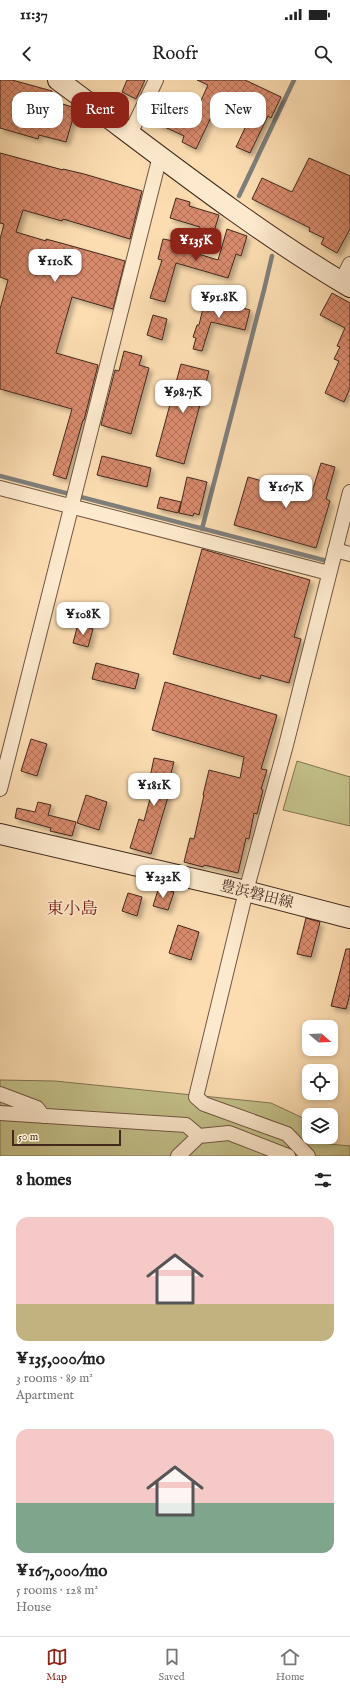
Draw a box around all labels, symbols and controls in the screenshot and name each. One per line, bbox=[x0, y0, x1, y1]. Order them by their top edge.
text: 11:37 bbox=[20, 5, 48, 24]
icon: back bbox=[16, 43, 38, 65]
text: Roofr bbox=[152, 43, 198, 66]
icon: search bbox=[312, 43, 334, 65]
chip: Buy bbox=[12, 92, 63, 128]
chip: Rent bbox=[71, 92, 129, 128]
chip: Filters bbox=[137, 92, 202, 128]
chip: New bbox=[210, 92, 266, 128]
pin: ¥135K bbox=[168, 228, 224, 262]
text: ¥135K bbox=[179, 232, 213, 249]
pin: ¥110K bbox=[27, 249, 83, 283]
text: ¥110K bbox=[38, 253, 72, 270]
pin: ¥91.8K bbox=[186, 285, 252, 319]
text: ¥91.8K bbox=[200, 289, 238, 306]
pin: ¥98.7K bbox=[150, 380, 216, 414]
text: ¥98.7K bbox=[164, 384, 202, 401]
pin: ¥167K bbox=[258, 475, 314, 509]
text: ¥167K bbox=[268, 479, 304, 496]
pin: ¥108K bbox=[55, 602, 111, 636]
text: ¥108K bbox=[65, 606, 101, 623]
pin: ¥181K bbox=[126, 773, 182, 807]
text: ¥181K bbox=[137, 777, 171, 794]
pin: ¥232K bbox=[135, 865, 191, 899]
text: ¥232K bbox=[145, 869, 181, 886]
street label: 豊浜磐田線 bbox=[218, 876, 296, 913]
district label: 東小島 bbox=[47, 899, 98, 920]
north arrow bbox=[302, 1020, 338, 1056]
map controls bbox=[302, 1020, 338, 1144]
button: locate bbox=[302, 1064, 338, 1100]
button: layers bbox=[302, 1108, 338, 1144]
scale bar bbox=[12, 1128, 121, 1147]
text: 50 m bbox=[18, 1130, 38, 1144]
icon: filters bbox=[312, 1169, 334, 1191]
text: 8 homes bbox=[16, 1170, 71, 1191]
icon: home bbox=[139, 1243, 211, 1315]
text: ¥135,000/mo bbox=[16, 1349, 105, 1370]
text: 3 rooms · 89 m² bbox=[16, 1370, 93, 1387]
text: Apartment bbox=[16, 1387, 74, 1404]
icon: home bbox=[139, 1455, 211, 1527]
text: ¥167,000/mo bbox=[16, 1561, 107, 1582]
text: 5 rooms · 128 m² bbox=[16, 1582, 98, 1599]
text: House bbox=[16, 1599, 51, 1616]
tab: Map bbox=[46, 1646, 68, 1684]
tab: Saved bbox=[159, 1646, 185, 1684]
tab: Home bbox=[276, 1646, 304, 1684]

